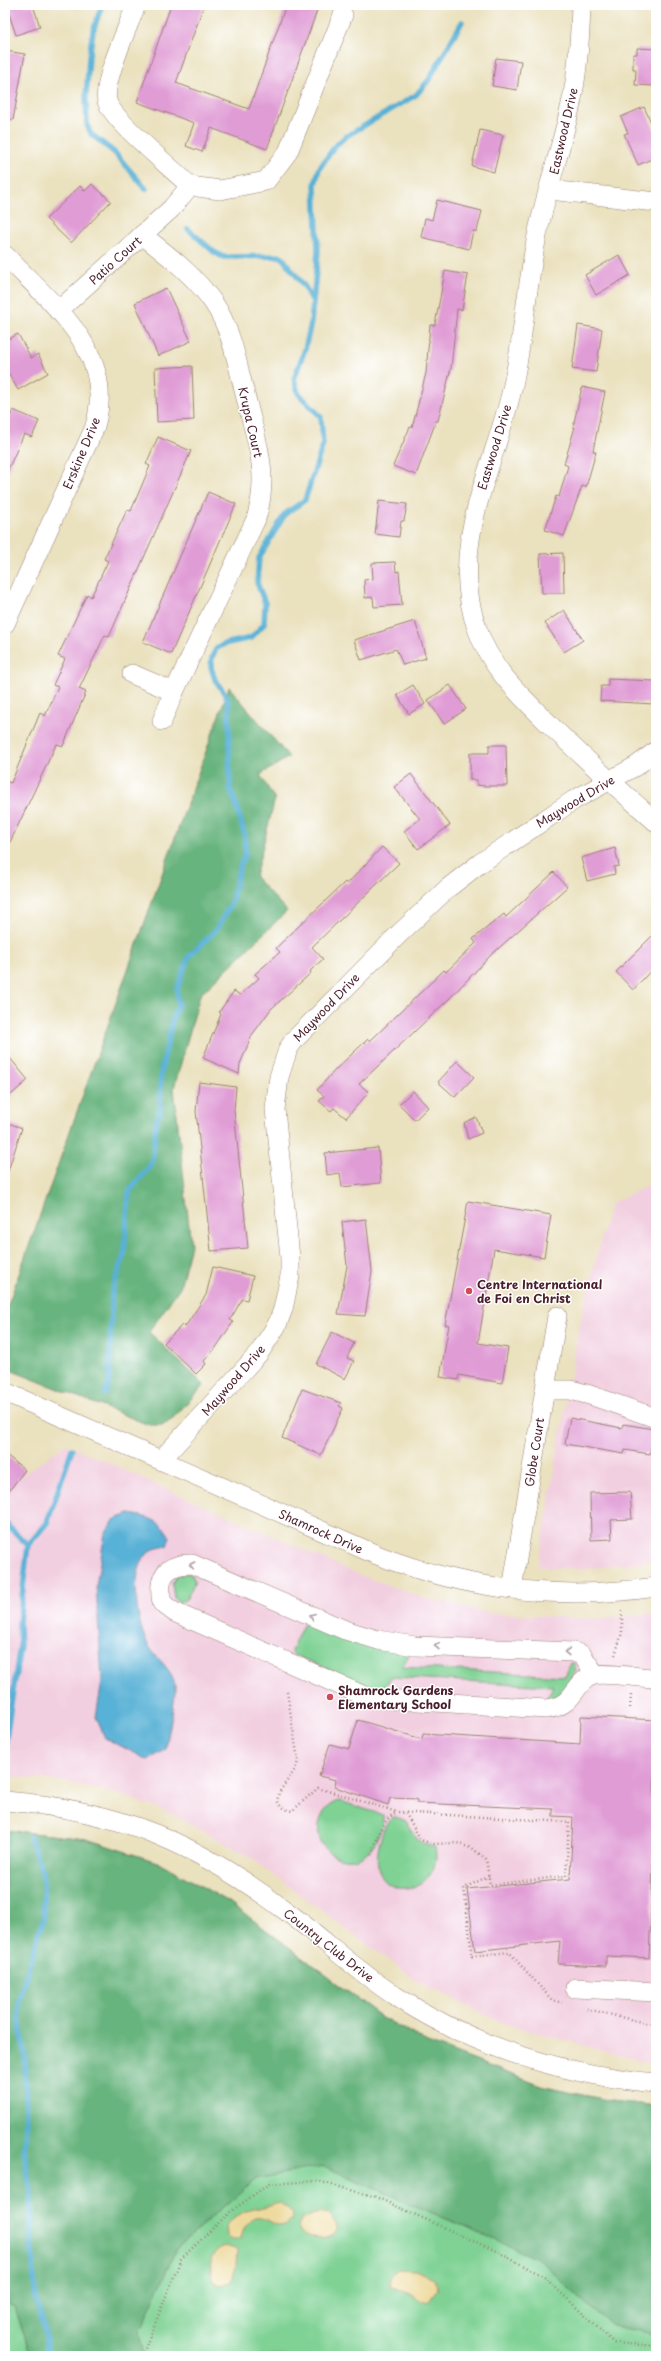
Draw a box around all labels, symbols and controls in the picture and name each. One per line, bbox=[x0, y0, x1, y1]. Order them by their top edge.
street label: Eastwood Drive bbox=[544, 86, 582, 176]
street label: Patio Court bbox=[85, 231, 145, 288]
street label: Krupa Court bbox=[234, 385, 268, 459]
street label: Eastwood Drive bbox=[472, 402, 516, 492]
street label: Erskine Drive bbox=[58, 414, 104, 492]
street label: Maywood Drive bbox=[532, 770, 618, 832]
street label: Maywood Drive bbox=[289, 969, 363, 1045]
place label: Centre International de Foi en Christ bbox=[477, 1275, 602, 1307]
marker: Centre International de Foi en Christ bbox=[464, 1286, 474, 1296]
street label: Maywood Drive bbox=[197, 1341, 269, 1419]
street label: Globe Court bbox=[520, 1416, 548, 1488]
street label: Shamrock Drive bbox=[276, 1504, 366, 1558]
one-way arrow bbox=[189, 1562, 195, 1570]
one-way arrow bbox=[308, 1612, 315, 1620]
one-way arrow bbox=[434, 1642, 440, 1651]
one-way arrow bbox=[564, 1647, 570, 1656]
place label: Shamrock Gardens Elementary School bbox=[338, 1681, 454, 1713]
marker: Shamrock Gardens Elementary School bbox=[325, 1692, 335, 1702]
street label: Country Club Drive bbox=[280, 1904, 378, 1986]

